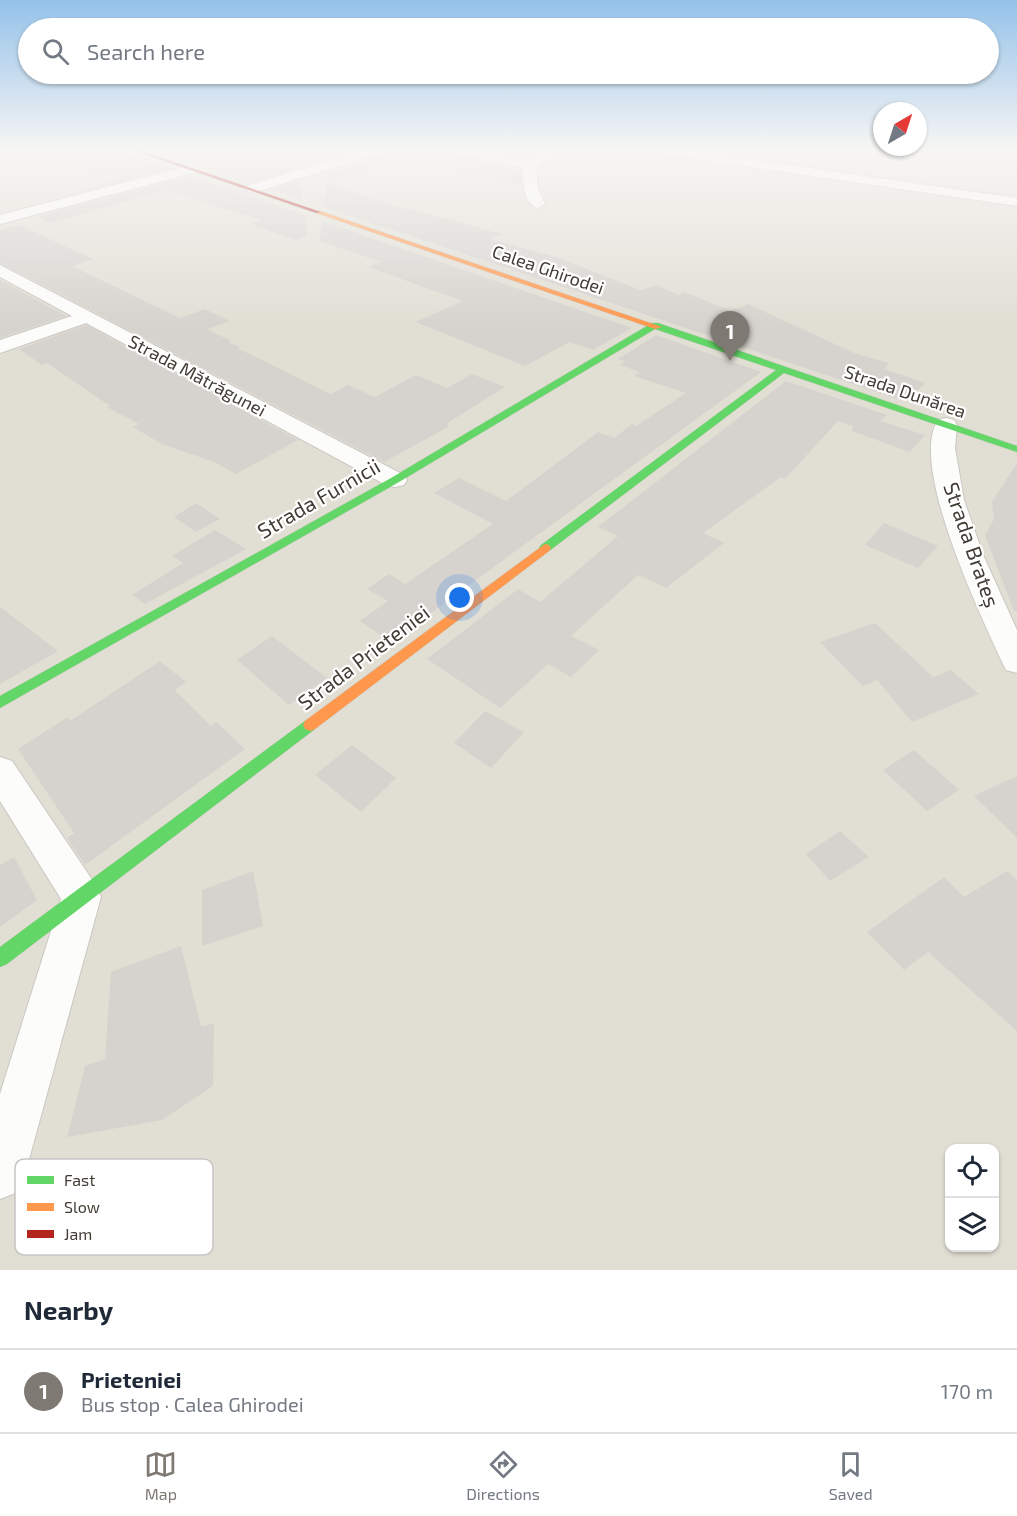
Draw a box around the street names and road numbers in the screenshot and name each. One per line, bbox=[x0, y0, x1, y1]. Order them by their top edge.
street label: Calea Ghirodei bbox=[489, 240, 607, 298]
street label: Strada Mătrăgunei bbox=[125, 330, 270, 421]
street label: Strada Dunărea bbox=[842, 360, 969, 422]
street label: Strada Furnicii bbox=[253, 453, 384, 543]
street label: Strada Brateș bbox=[937, 479, 1006, 611]
street label: Strada Prieteniei bbox=[292, 599, 434, 714]

